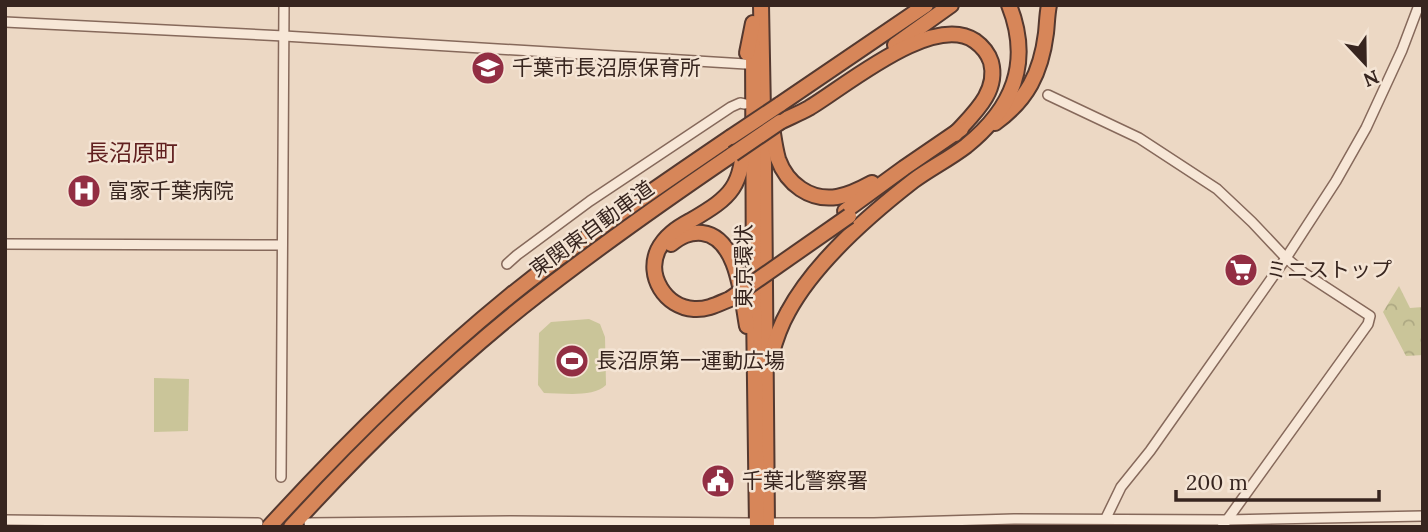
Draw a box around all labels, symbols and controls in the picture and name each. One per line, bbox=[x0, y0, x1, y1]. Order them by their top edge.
north arrow bbox=[1330, 28, 1400, 98]
school or university icon: 千葉市長沼原保育所 bbox=[469, 49, 507, 87]
place label: 千葉市長沼原保育所 bbox=[512, 54, 701, 81]
text: N bbox=[1360, 65, 1383, 93]
district label: 長沼原町 bbox=[86, 138, 178, 167]
hospital icon: 富家千葉病院 bbox=[65, 172, 103, 210]
street label: 東関東自動車道 bbox=[524, 174, 659, 283]
place label: 富家千葉病院 bbox=[108, 177, 234, 204]
street label: 東京環状 bbox=[730, 224, 757, 308]
supermarket icon: ミニストップ bbox=[1222, 251, 1260, 289]
place label: ミニストップ bbox=[1266, 256, 1392, 283]
sports icon: 長沼原第一運動広場 bbox=[553, 342, 591, 380]
place label: 長沼原第一運動広場 bbox=[596, 347, 785, 374]
scale bar bbox=[1176, 458, 1379, 502]
public building icon: 千葉北警察署 bbox=[699, 462, 737, 500]
place label: 千葉北警察署 bbox=[742, 467, 868, 494]
text: 200 m bbox=[1186, 469, 1248, 496]

